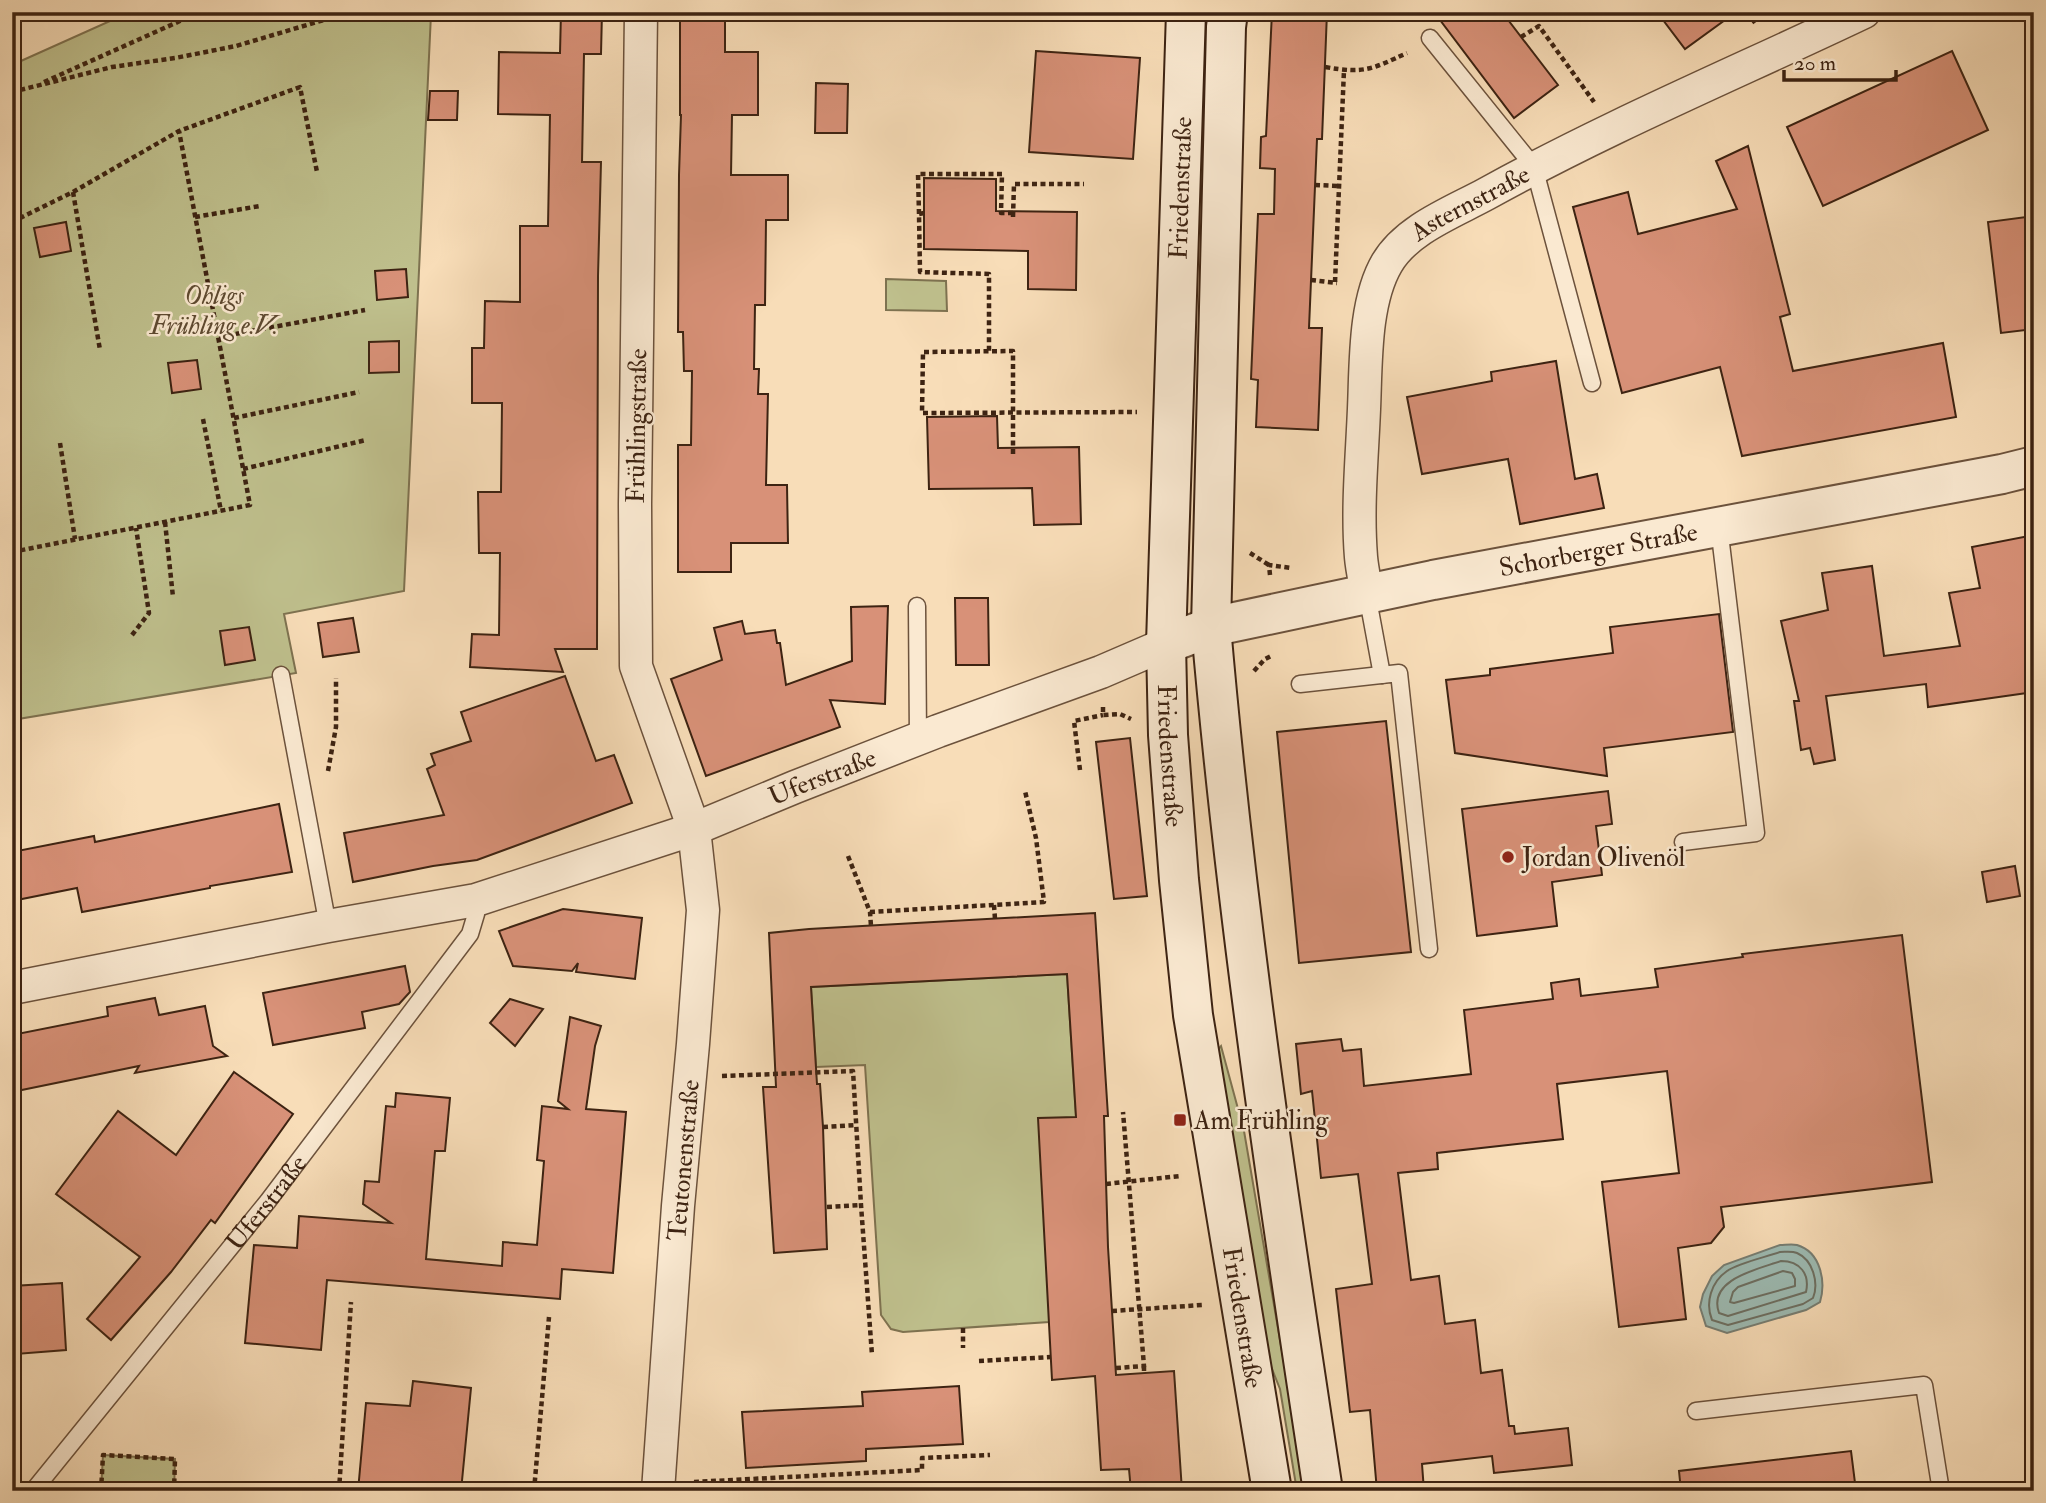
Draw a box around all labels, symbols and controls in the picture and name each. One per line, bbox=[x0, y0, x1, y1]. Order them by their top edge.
scale bar bbox=[1784, 38, 1896, 82]
text: 20 m bbox=[1794, 50, 1836, 77]
street label: Friedenstraße bbox=[1163, 116, 1199, 260]
street label: Asternstraße bbox=[1404, 158, 1536, 249]
park label: Ohligs Frühling e.V. bbox=[148, 280, 281, 342]
street label: Frühlingstraße bbox=[620, 348, 654, 504]
street label: Schorberger Straße bbox=[1497, 516, 1700, 584]
street label: Friedenstraße bbox=[1150, 684, 1190, 828]
street label: Uferstraße bbox=[764, 742, 881, 813]
place label: Jordan Olivenöl bbox=[1521, 842, 1686, 874]
marker: Jordan Olivenöl bbox=[1500, 849, 1516, 865]
street label: Teutonenstraße bbox=[661, 1078, 707, 1242]
place label: Am Frühling bbox=[1193, 1105, 1330, 1137]
marker: Am Frühling bbox=[1172, 1112, 1188, 1128]
street label: Uferstraße bbox=[219, 1149, 314, 1257]
street label: Friedenstraße bbox=[1215, 1244, 1270, 1391]

